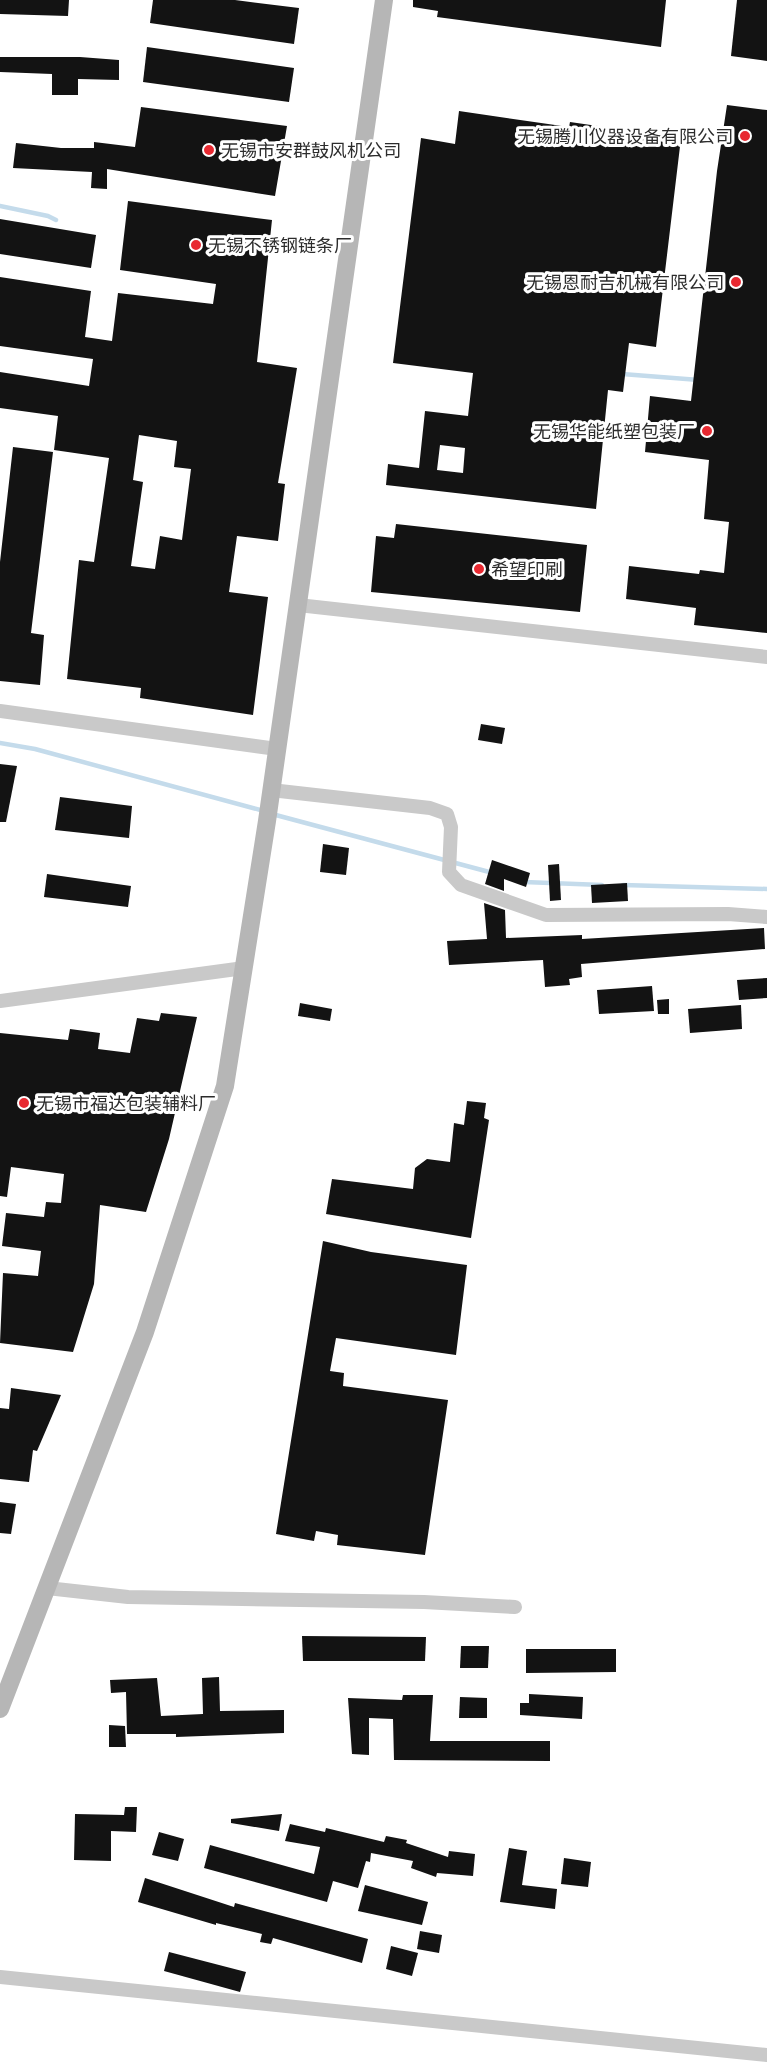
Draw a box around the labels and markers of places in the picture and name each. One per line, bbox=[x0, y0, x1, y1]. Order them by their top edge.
place label: 无锡腾川仪器设备有限公司 bbox=[517, 126, 733, 147]
marker: 无锡腾川仪器设备有限公司 bbox=[738, 129, 752, 143]
place label: 无锡市安群鼓风机公司 bbox=[221, 140, 401, 161]
marker: 无锡市安群鼓风机公司 bbox=[202, 143, 216, 157]
place label: 无锡不锈钢链条厂 bbox=[208, 235, 352, 256]
marker: 无锡不锈钢链条厂 bbox=[189, 238, 203, 252]
place label: 无锡恩耐吉机械有限公司 bbox=[526, 272, 724, 293]
marker: 无锡恩耐吉机械有限公司 bbox=[729, 275, 743, 289]
place label: 无锡华能纸塑包装厂 bbox=[533, 421, 695, 442]
marker: 无锡华能纸塑包装厂 bbox=[700, 424, 714, 438]
place label: 希望印刷 bbox=[491, 559, 563, 580]
marker: 希望印刷 bbox=[472, 562, 486, 576]
place label: 无锡市福达包装辅料厂 bbox=[36, 1093, 216, 1114]
marker: 无锡市福达包装辅料厂 bbox=[17, 1096, 31, 1110]

